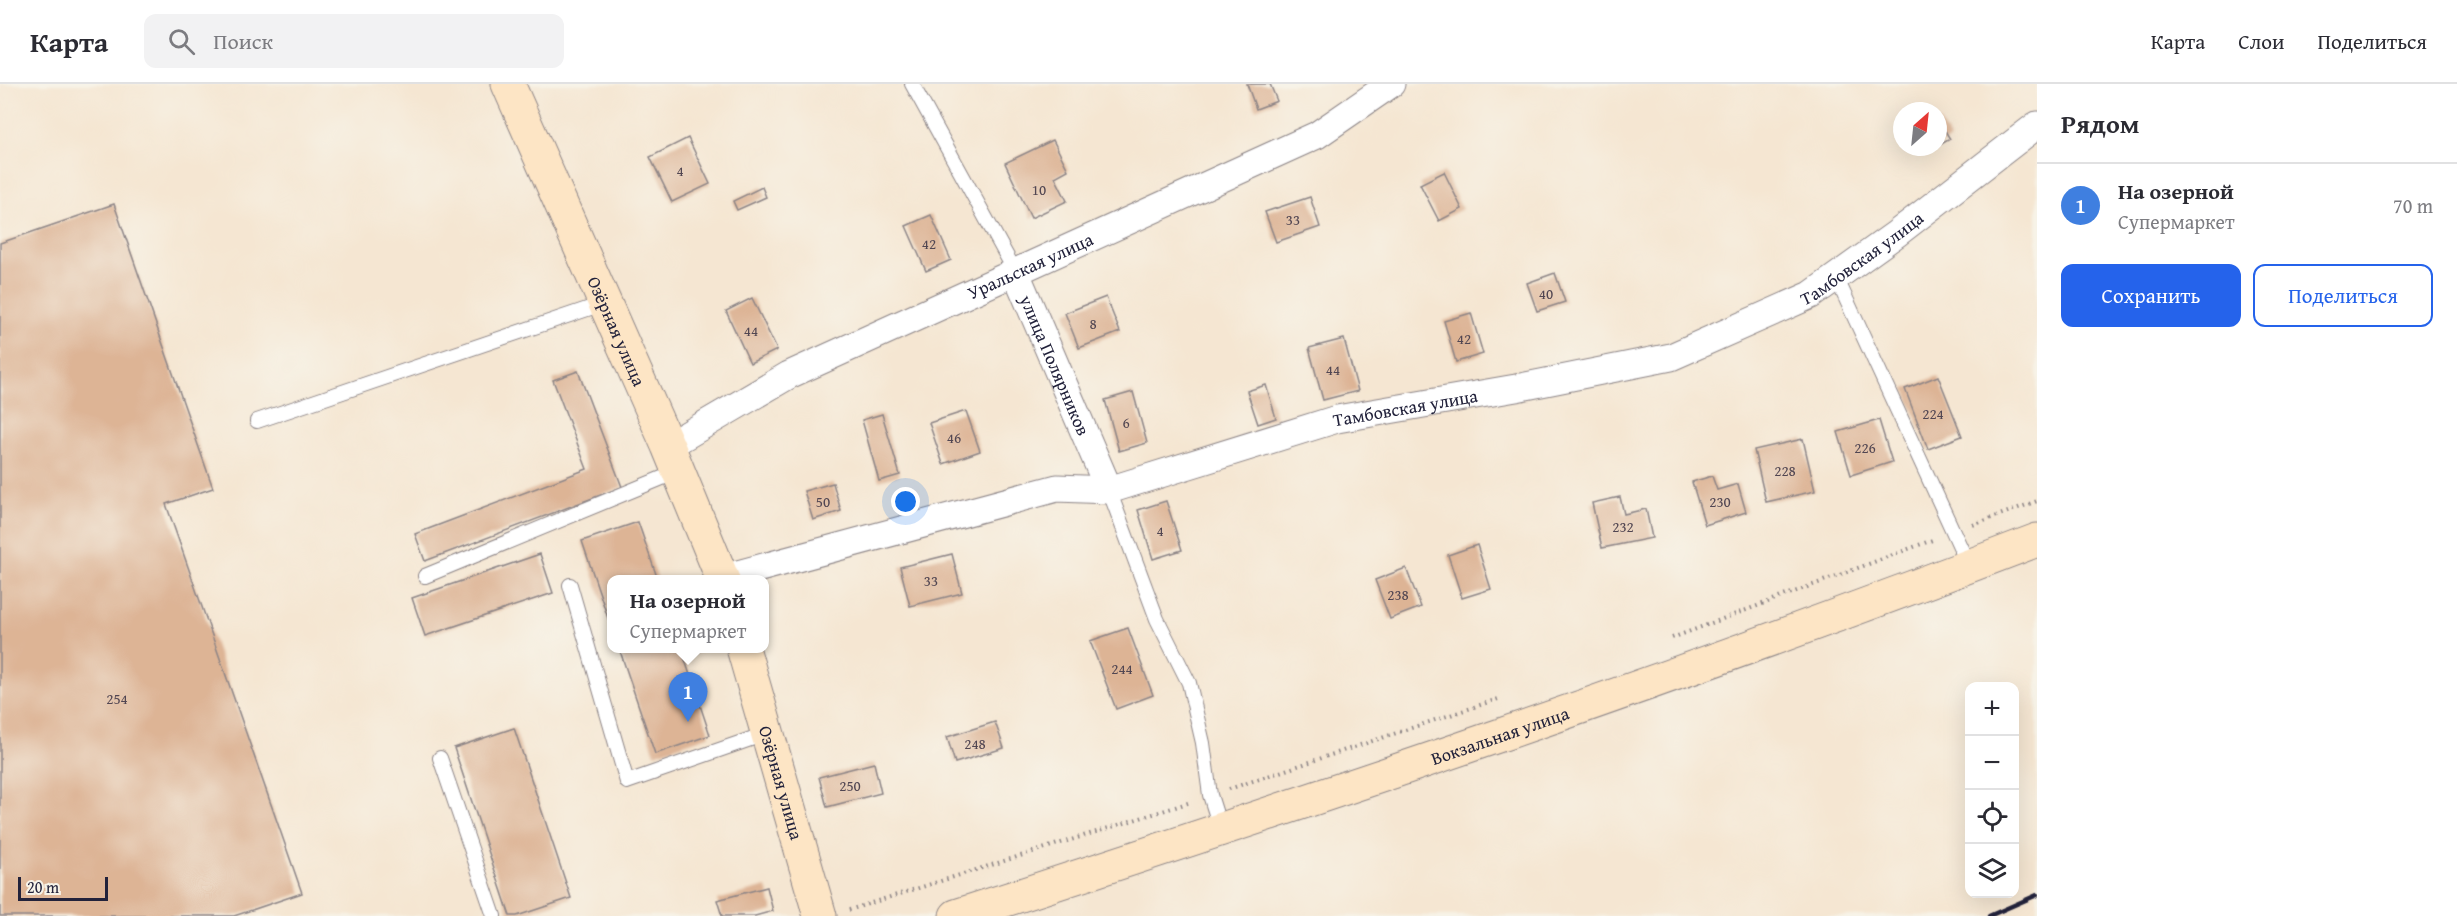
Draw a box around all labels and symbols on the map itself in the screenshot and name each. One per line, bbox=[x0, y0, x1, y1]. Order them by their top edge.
north arrow bbox=[1893, 102, 1947, 156]
house number: 4 bbox=[676, 160, 684, 181]
house number: 10 bbox=[1032, 179, 1046, 200]
street label: Тамбовская улица bbox=[1796, 204, 1929, 312]
house number: 33 bbox=[1286, 209, 1300, 230]
street label: Уральская улица bbox=[963, 225, 1098, 306]
house number: 42 bbox=[922, 233, 936, 254]
street label: Озёрная улица bbox=[581, 272, 653, 391]
house number: 40 bbox=[1539, 283, 1553, 304]
street label: улица Полярников bbox=[1013, 289, 1098, 440]
house number: 8 bbox=[1089, 313, 1097, 334]
house number: 44 bbox=[744, 320, 758, 341]
house number: 42 bbox=[1457, 328, 1471, 349]
house number: 44 bbox=[1326, 359, 1340, 380]
street label: Тамбовская улица bbox=[1331, 381, 1480, 433]
house number: 224 bbox=[1922, 403, 1944, 424]
house number: 6 bbox=[1122, 412, 1130, 433]
house number: 46 bbox=[947, 427, 961, 448]
house number: 226 bbox=[1854, 437, 1876, 458]
house number: 228 bbox=[1774, 460, 1796, 481]
your location bbox=[891, 487, 920, 516]
house number: 50 bbox=[816, 491, 830, 512]
house number: 230 bbox=[1709, 491, 1731, 512]
house number: 232 bbox=[1612, 516, 1634, 537]
house number: 4 bbox=[1156, 520, 1164, 541]
house number: 33 bbox=[924, 570, 938, 591]
house number: 238 bbox=[1387, 584, 1409, 605]
house number: 244 bbox=[1111, 658, 1133, 679]
pin: 1 bbox=[668, 672, 708, 722]
house number: 254 bbox=[106, 688, 128, 709]
street label: Вокзальная улица bbox=[1427, 699, 1573, 771]
street label: Озёрная улица bbox=[752, 722, 811, 843]
house number: 248 bbox=[964, 733, 986, 754]
house number: 250 bbox=[839, 775, 861, 796]
scale bar bbox=[18, 874, 108, 902]

